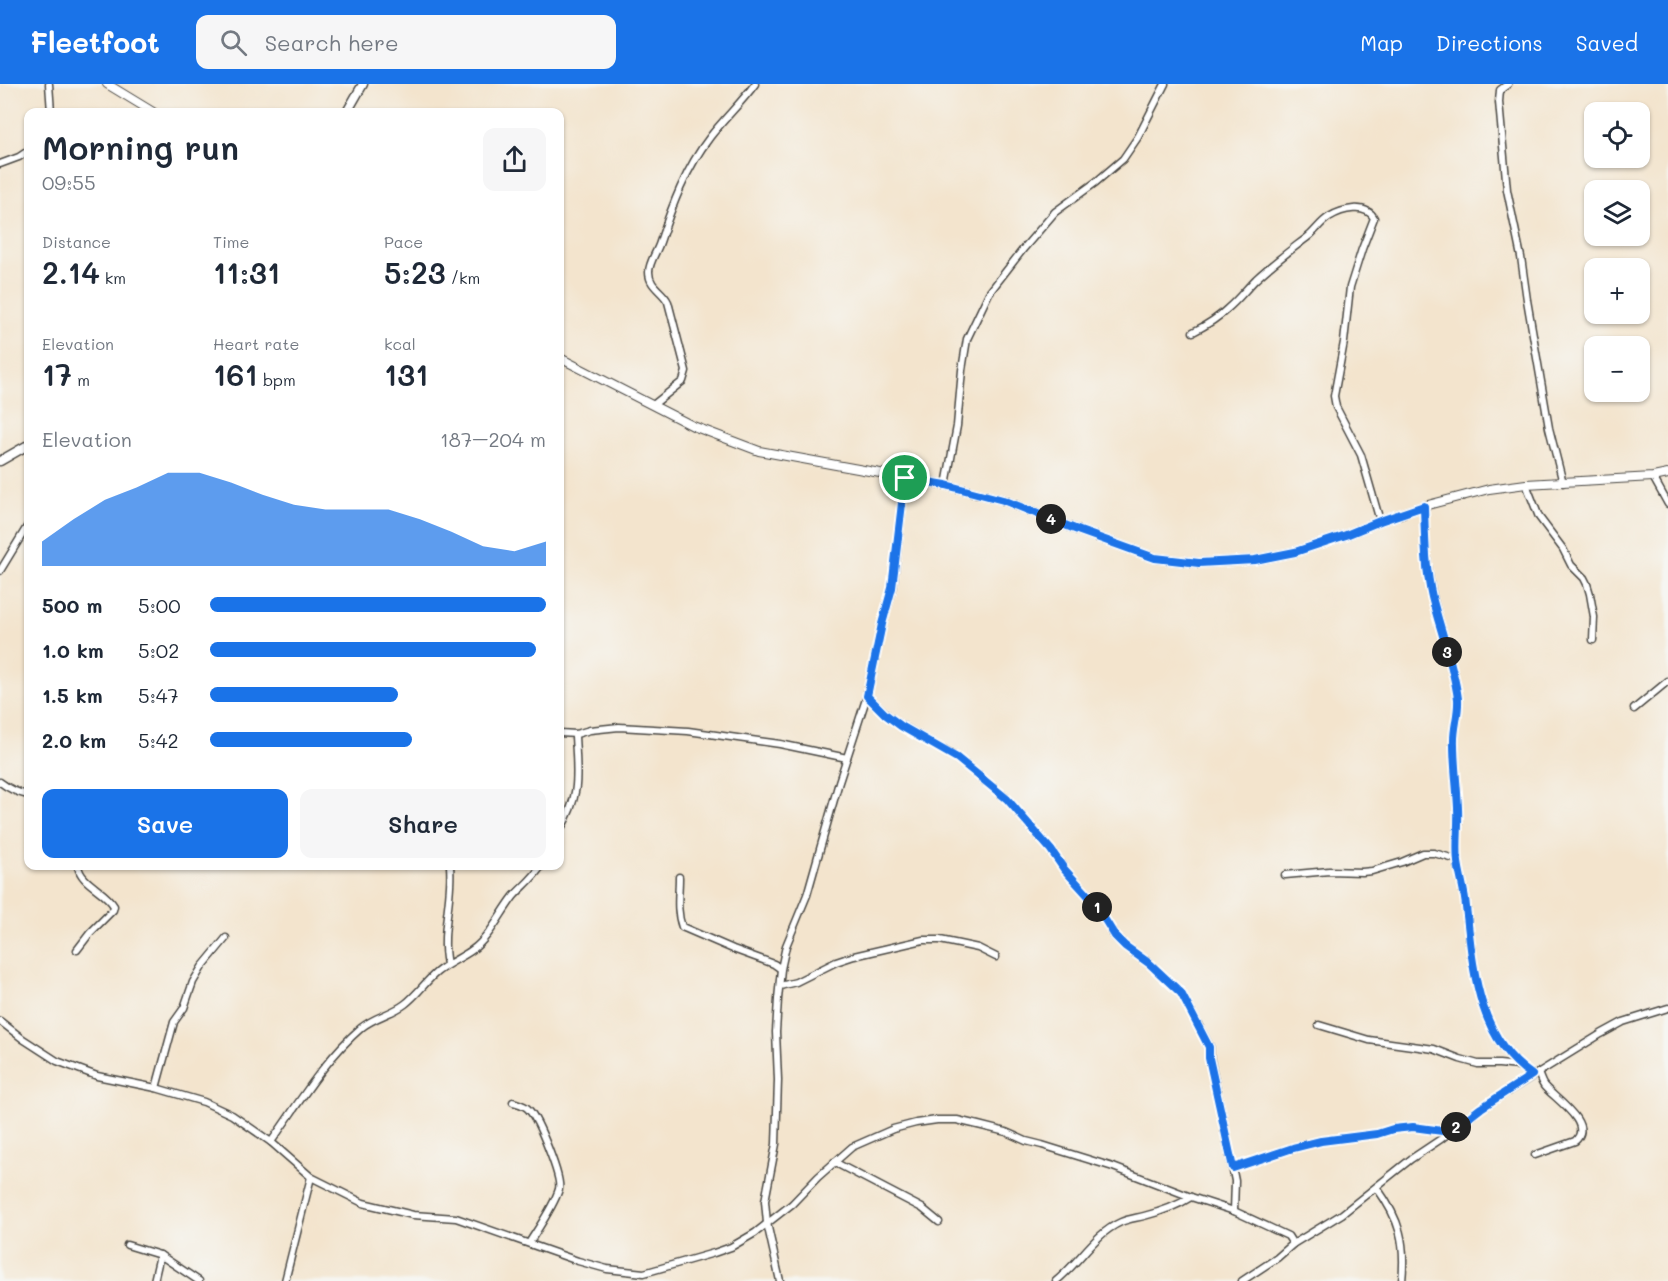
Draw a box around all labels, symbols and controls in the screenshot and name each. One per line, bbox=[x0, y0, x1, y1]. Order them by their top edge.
search box bbox=[196, 15, 616, 69]
text: Fleetfoot bbox=[30, 24, 160, 60]
icon: search bbox=[217, 26, 250, 59]
text: Search here bbox=[265, 28, 399, 57]
text: Map bbox=[1360, 29, 1403, 56]
text: Directions bbox=[1436, 29, 1543, 56]
text: Saved bbox=[1576, 29, 1638, 56]
map controls bbox=[1584, 102, 1650, 402]
button: locate bbox=[1584, 102, 1650, 168]
text: Morning run bbox=[42, 125, 239, 168]
button: share bbox=[483, 128, 546, 191]
text: 09:55 bbox=[42, 169, 96, 195]
button: layers bbox=[1584, 180, 1650, 246]
text: Distance bbox=[42, 231, 111, 252]
text: Time bbox=[213, 231, 249, 252]
text: Pace bbox=[384, 231, 423, 252]
text: 2.14 bbox=[42, 252, 100, 292]
text: 11:31 bbox=[213, 252, 280, 292]
text: 5:23 bbox=[384, 252, 446, 292]
button: + bbox=[1584, 258, 1650, 324]
text: km bbox=[100, 267, 126, 288]
text: /km bbox=[446, 267, 480, 288]
text: Elevation bbox=[42, 333, 114, 354]
text: Heart rate bbox=[213, 333, 299, 354]
text: kcal bbox=[384, 333, 416, 354]
button: − bbox=[1584, 336, 1650, 402]
text: 17 bbox=[42, 354, 72, 394]
text: 161 bbox=[213, 354, 258, 394]
text: 131 bbox=[384, 354, 429, 394]
text: m bbox=[72, 369, 90, 390]
text: bpm bbox=[258, 369, 296, 390]
text: Elevation bbox=[42, 426, 132, 452]
text: 187–204 m bbox=[440, 426, 546, 452]
pin bbox=[879, 452, 930, 503]
icon: arrive bbox=[888, 461, 921, 494]
pin: 4 bbox=[1036, 504, 1066, 534]
text: 4 bbox=[1046, 508, 1056, 529]
text: 500 m bbox=[42, 592, 102, 618]
text: 5:00 bbox=[138, 592, 181, 618]
text: 1.0 km bbox=[42, 637, 104, 663]
text: 5:02 bbox=[138, 637, 179, 663]
pin: 3 bbox=[1432, 637, 1462, 667]
text: 3 bbox=[1442, 641, 1452, 662]
text: 1.5 km bbox=[42, 682, 103, 708]
text: 5:47 bbox=[138, 682, 179, 708]
text: 2.0 km bbox=[42, 727, 106, 753]
text: 5:42 bbox=[138, 727, 179, 753]
button: Save bbox=[42, 789, 288, 858]
button: Share bbox=[300, 789, 546, 858]
pin: 1 bbox=[1082, 892, 1112, 922]
text: 1 bbox=[1093, 896, 1101, 917]
pin: 2 bbox=[1441, 1112, 1471, 1142]
text: 2 bbox=[1452, 1116, 1460, 1137]

